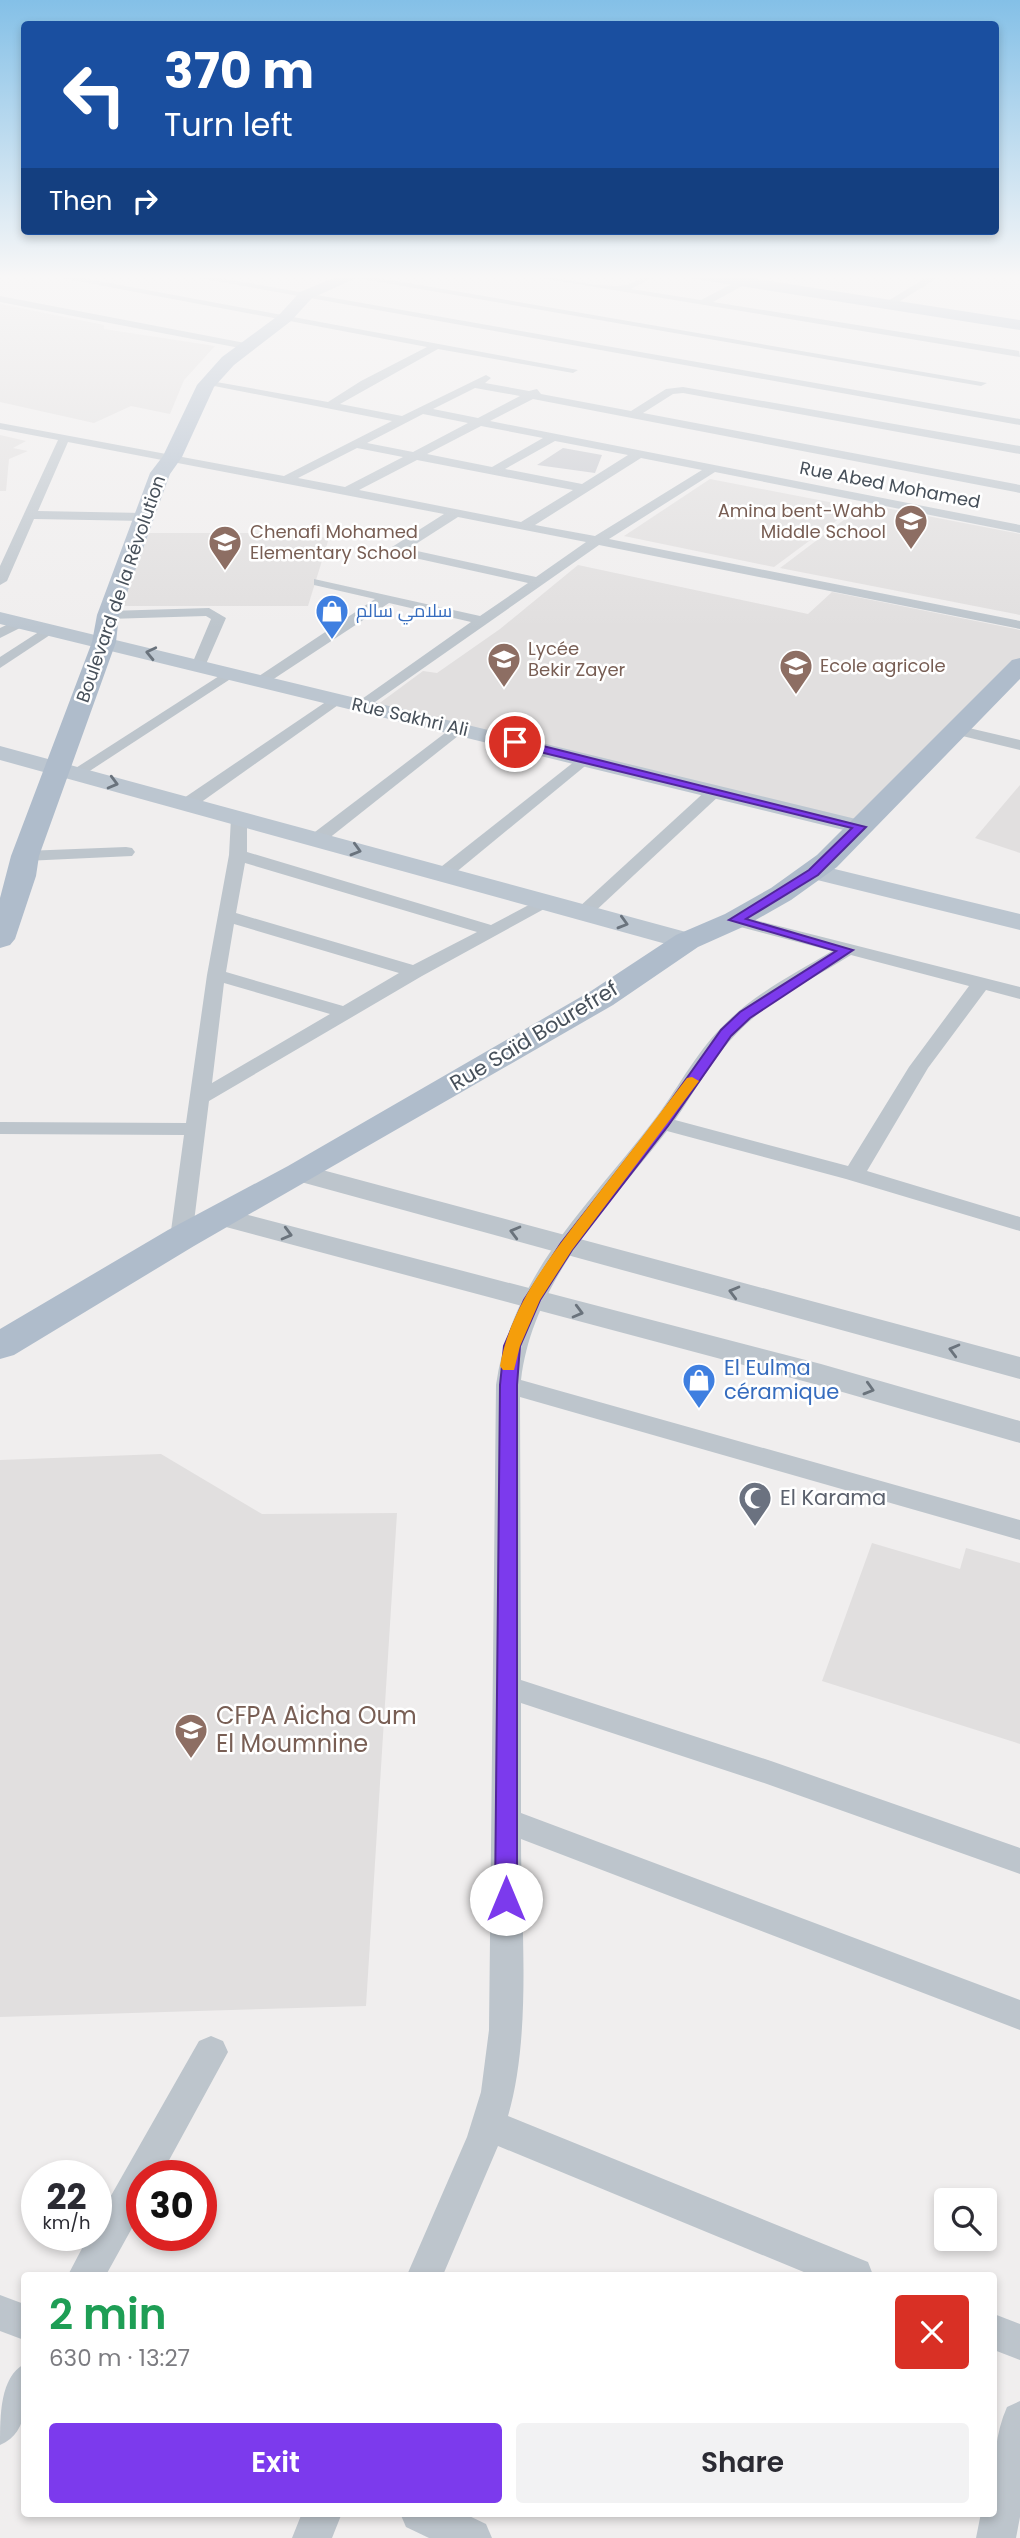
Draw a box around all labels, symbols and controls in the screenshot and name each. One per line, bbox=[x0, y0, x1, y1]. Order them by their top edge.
text: 370 m bbox=[164, 37, 314, 105]
icon: left bbox=[49, 49, 140, 140]
text: Turn left bbox=[164, 102, 293, 147]
icon: right bbox=[126, 182, 164, 220]
text: Then bbox=[49, 183, 112, 219]
street label: Rue Abed Mohamed bbox=[798, 455, 983, 514]
street label: Boulevard de la Révolution bbox=[70, 472, 171, 706]
place label: Amina bent-Wahb Middle School bbox=[718, 498, 886, 544]
school or university icon: Amina bent-Wahb Middle School bbox=[892, 502, 930, 551]
place label: Chenafi Mohamed Elementary School bbox=[250, 519, 418, 565]
school or university icon: Chenafi Mohamed Elementary School bbox=[206, 523, 244, 572]
shop icon: سلامي سالم bbox=[313, 592, 351, 641]
place label: سلامي سالم bbox=[356, 598, 452, 625]
place label: Lycée Bekir Zayer bbox=[528, 636, 626, 682]
school or university icon: Lycée Bekir Zayer bbox=[485, 640, 523, 689]
one-way arrow bbox=[146, 647, 158, 661]
school or university icon: Ecole agricole bbox=[777, 647, 815, 696]
place label: Ecole agricole bbox=[820, 653, 946, 678]
street label: Rue Sakhri Ali bbox=[349, 691, 471, 742]
pin bbox=[485, 712, 545, 772]
icon: arrive bbox=[496, 723, 534, 761]
one-way arrow bbox=[107, 775, 119, 789]
one-way arrow bbox=[350, 842, 362, 856]
one-way arrow bbox=[617, 915, 629, 929]
street label: Rue Saïd Bourefref bbox=[444, 974, 623, 1097]
one-way arrow bbox=[281, 1226, 293, 1240]
one-way arrow bbox=[509, 1226, 521, 1240]
one-way arrow bbox=[728, 1285, 740, 1300]
one-way arrow bbox=[572, 1304, 584, 1318]
one-way arrow bbox=[948, 1344, 960, 1359]
place label: El Eulma céramique bbox=[724, 1353, 839, 1406]
shop icon: El Eulma céramique bbox=[680, 1361, 718, 1410]
one-way arrow bbox=[863, 1380, 875, 1395]
mosque icon: El Karama bbox=[736, 1479, 774, 1528]
place label: El Karama bbox=[780, 1483, 886, 1512]
place label: CFPA Aicha Oum El Moumnine bbox=[216, 1699, 417, 1760]
school or university icon: CFPA Aicha Oum El Moumnine bbox=[172, 1711, 210, 1760]
position arrow bbox=[469, 1862, 543, 1936]
speed limit sign: 30 bbox=[126, 2160, 217, 2251]
text: 22 bbox=[47, 2172, 86, 2221]
map controls bbox=[934, 2188, 997, 2251]
button: search bbox=[934, 2188, 997, 2251]
text: km/h bbox=[43, 2210, 90, 2235]
text: 2 min bbox=[49, 2285, 167, 2344]
button: close bbox=[895, 2295, 969, 2369]
text: 630 m · 13:27 bbox=[49, 2342, 190, 2374]
button: Exit bbox=[49, 2423, 502, 2503]
button: Share bbox=[516, 2423, 969, 2503]

